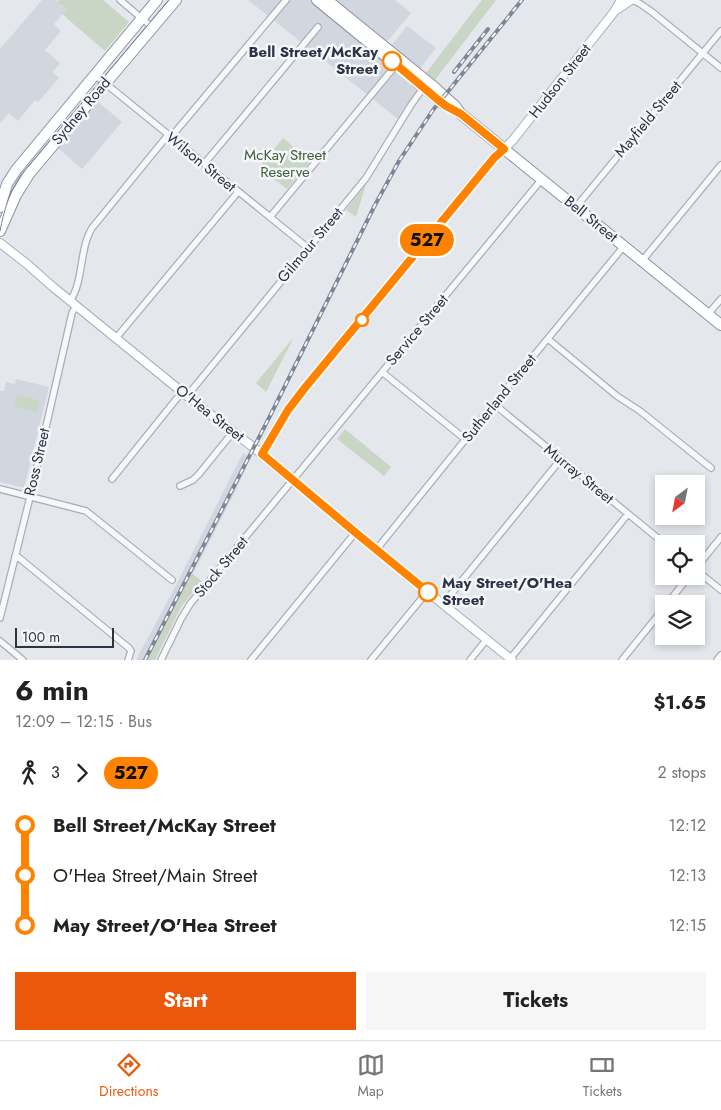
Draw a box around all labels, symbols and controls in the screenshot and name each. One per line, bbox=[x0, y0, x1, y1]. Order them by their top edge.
street label: Hudson Street bbox=[524, 39, 596, 123]
place label: Bell Street/McKay Street bbox=[249, 41, 378, 80]
marker: Bell Street/McKay Street bbox=[382, 51, 402, 71]
street label: Sydney Road bbox=[46, 72, 116, 150]
street label: Mayfield Street bbox=[609, 76, 687, 162]
street label: Wilson Street bbox=[161, 127, 241, 197]
park label: McKay Street Reserve bbox=[244, 144, 326, 183]
street label: Bell Street bbox=[559, 191, 623, 248]
street label: Gilmour Street bbox=[272, 202, 348, 287]
line badge: 527 bbox=[398, 224, 456, 256]
text: 527 bbox=[410, 227, 444, 253]
street label: Service Street bbox=[381, 289, 454, 370]
unlabelled marker bbox=[355, 313, 369, 327]
street label: Sutherland Street bbox=[457, 349, 542, 447]
street label: O'Hea Street bbox=[171, 379, 249, 447]
street label: Ross Street bbox=[19, 426, 56, 498]
street label: Murray Street bbox=[539, 439, 619, 509]
north arrow bbox=[655, 475, 705, 525]
map controls bbox=[655, 475, 705, 645]
street label: Stock Street bbox=[189, 531, 253, 602]
button: locate bbox=[655, 535, 705, 585]
place label: May Street/O'Hea Street bbox=[442, 572, 572, 611]
marker: May Street/O'Hea Street bbox=[418, 582, 438, 602]
button: layers bbox=[655, 595, 705, 645]
scale bar bbox=[15, 625, 114, 648]
text: 100 m bbox=[22, 627, 60, 647]
text: 6 min bbox=[15, 670, 89, 711]
text: $1.65 bbox=[653, 689, 706, 716]
text: 12:09 – 12:15 · Bus bbox=[15, 710, 152, 733]
icon: walk bbox=[15, 759, 43, 787]
icon: forward bbox=[68, 759, 96, 787]
text: 527 bbox=[114, 760, 148, 786]
text: 3 bbox=[51, 761, 60, 784]
text: 2 stops bbox=[658, 761, 706, 784]
text: Bell Street/McKay Street bbox=[53, 812, 276, 839]
text: 12:12 bbox=[669, 814, 706, 837]
text: O'Hea Street/Main Street bbox=[53, 862, 257, 889]
text: 12:13 bbox=[669, 864, 706, 887]
text: May Street/O'Hea Street bbox=[53, 912, 277, 939]
text: 12:15 bbox=[669, 914, 706, 937]
button: Start bbox=[15, 972, 356, 1030]
button: Tickets bbox=[366, 972, 706, 1030]
tab: Directions bbox=[99, 1051, 158, 1101]
tab: Map bbox=[357, 1051, 385, 1101]
tab: Tickets bbox=[583, 1051, 622, 1101]

